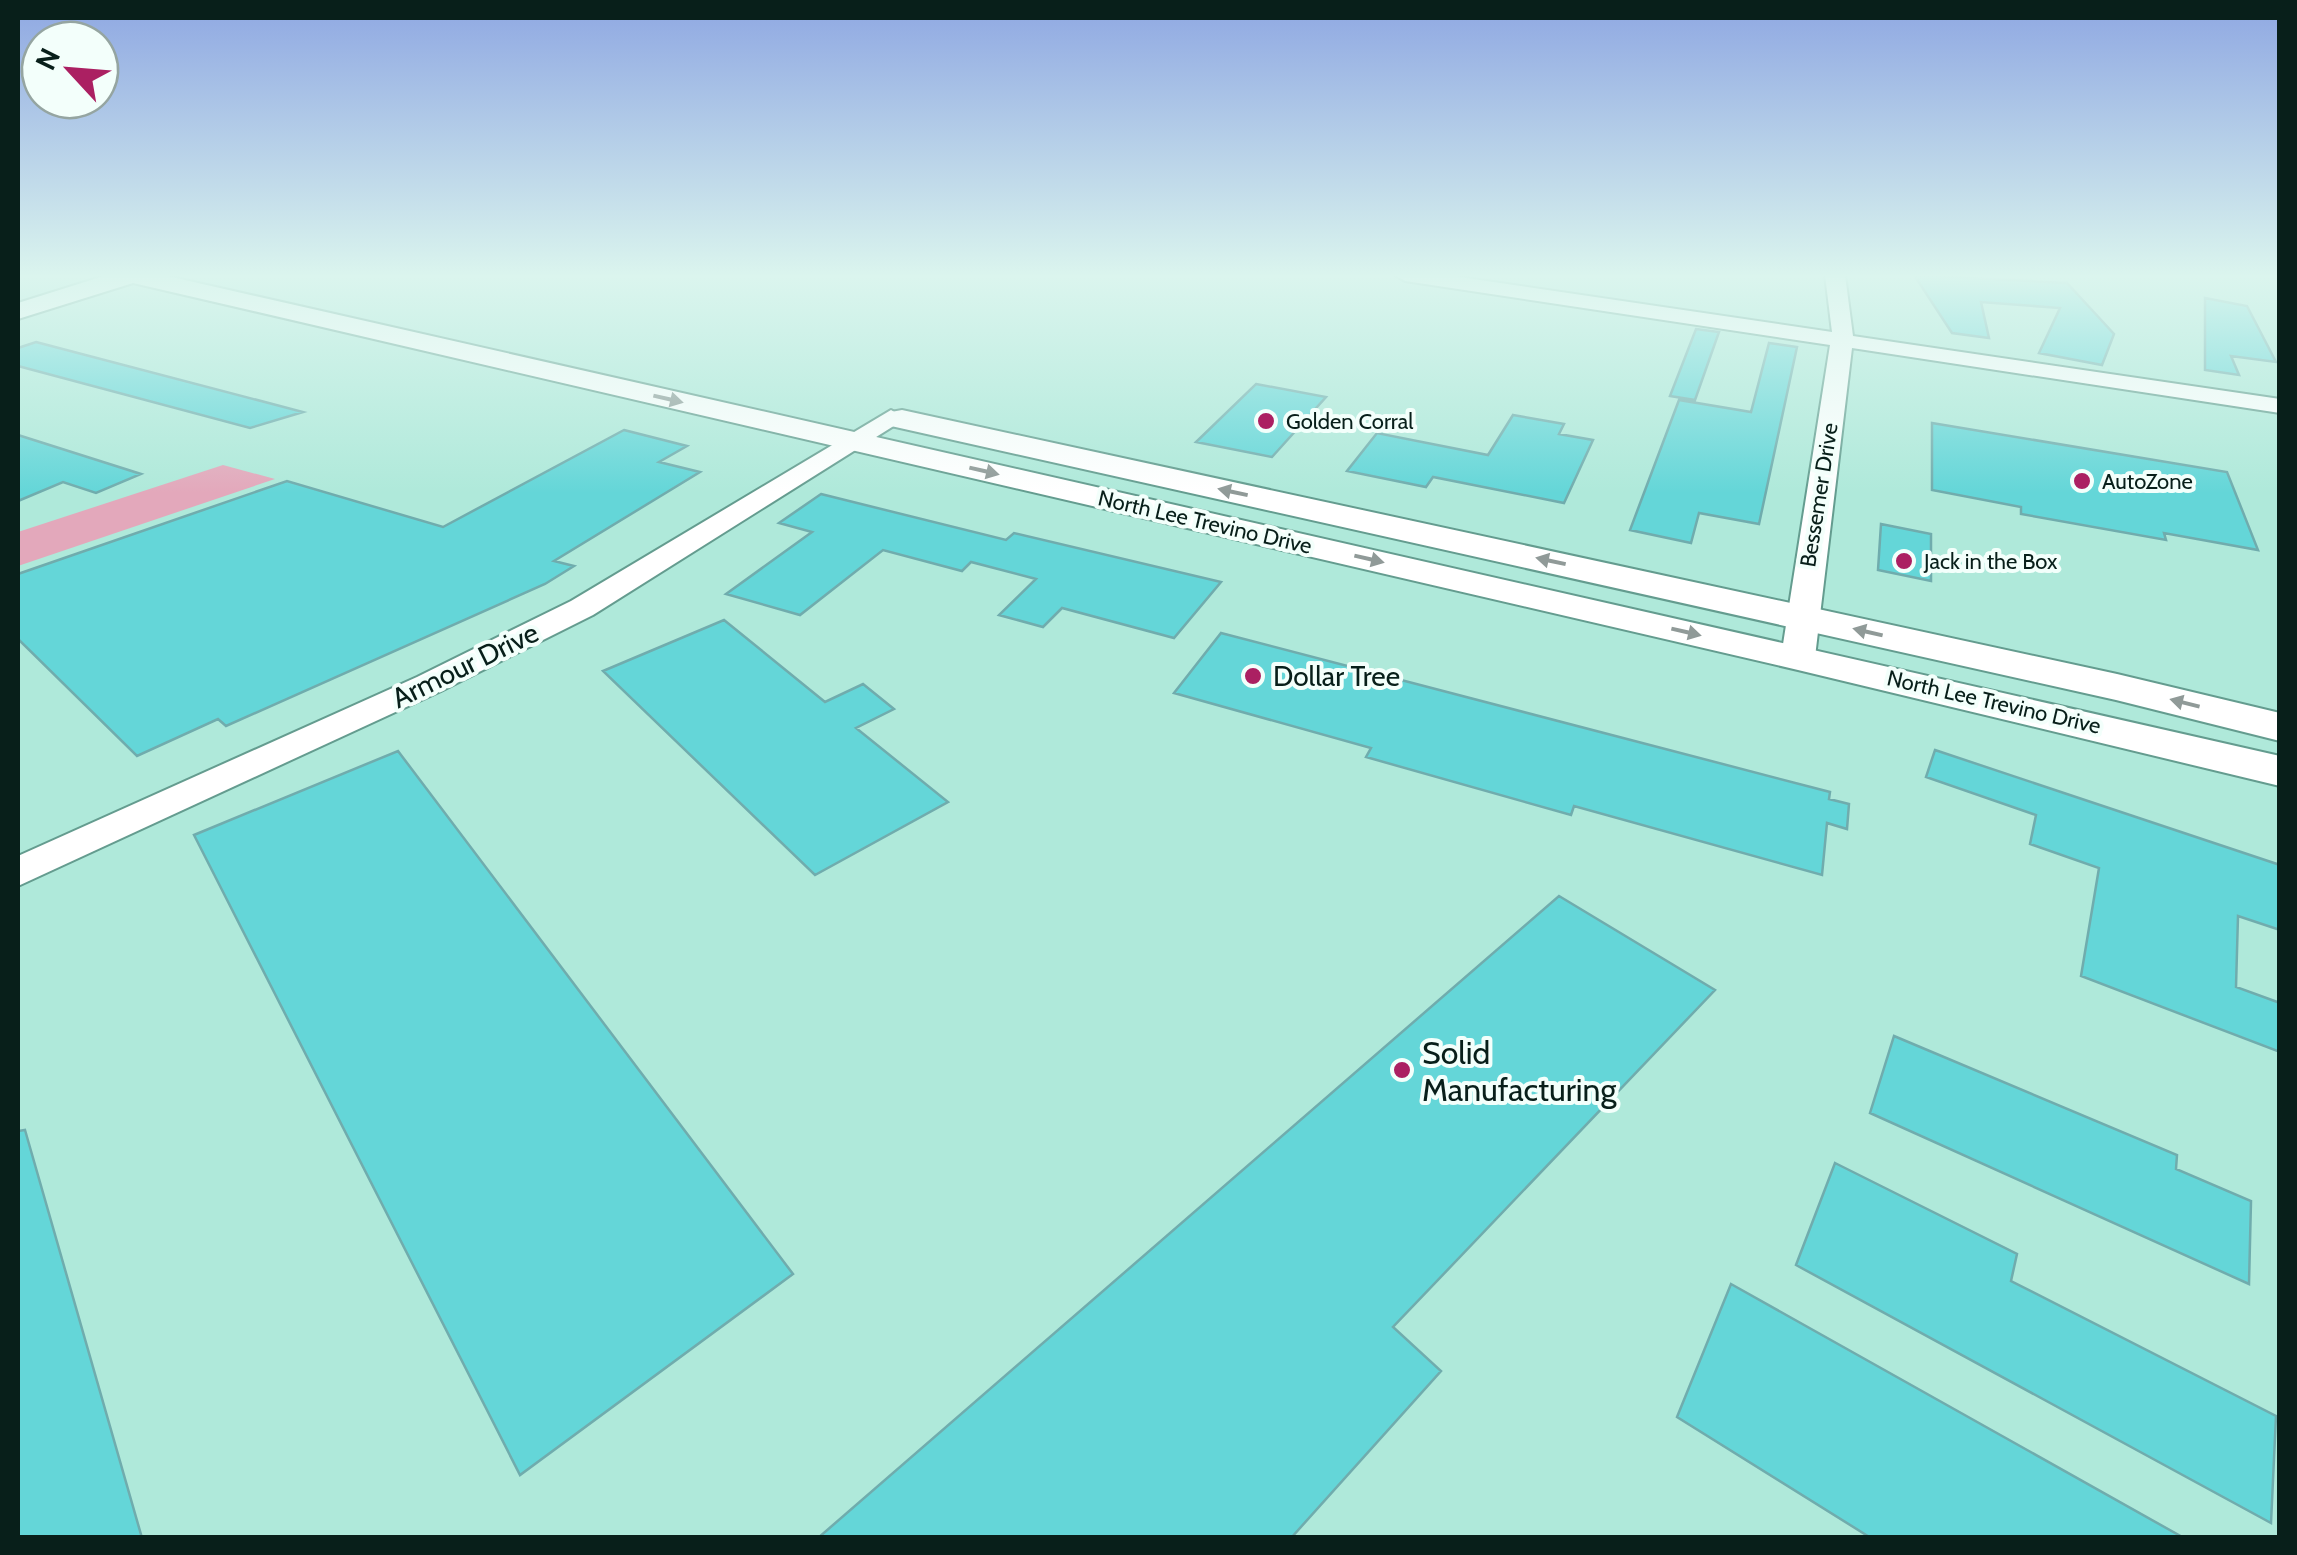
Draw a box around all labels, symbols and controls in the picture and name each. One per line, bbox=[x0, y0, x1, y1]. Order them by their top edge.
north arrow bbox=[20, 20, 120, 120]
text: N bbox=[28, 43, 67, 75]
one-way arrow bbox=[652, 392, 683, 407]
place label: Golden Corral bbox=[1286, 408, 1414, 435]
marker: Golden Corral bbox=[1255, 410, 1277, 432]
street label: Bessemer Drive bbox=[1794, 421, 1844, 569]
one-way arrow bbox=[969, 464, 1000, 479]
place label: AutoZone bbox=[2102, 468, 2193, 495]
marker: AutoZone bbox=[2071, 470, 2093, 492]
one-way arrow bbox=[1217, 483, 1248, 499]
street label: North Lee Trevino Drive bbox=[1095, 484, 1315, 560]
place label: Jack in the Box bbox=[1923, 548, 2058, 575]
marker: Jack in the Box bbox=[1893, 550, 1915, 572]
one-way arrow bbox=[1354, 552, 1385, 567]
one-way arrow bbox=[1535, 552, 1566, 568]
street label: Armour Drive bbox=[386, 615, 544, 715]
one-way arrow bbox=[1671, 624, 1702, 640]
one-way arrow bbox=[1852, 624, 1883, 639]
place label: Dollar Tree bbox=[1273, 659, 1400, 693]
street label: North Lee Trevino Drive bbox=[1884, 664, 2104, 740]
marker: Dollar Tree bbox=[1242, 665, 1264, 687]
one-way arrow bbox=[2169, 695, 2200, 710]
place label: Solid Manufacturing bbox=[1422, 1033, 1617, 1109]
marker: Solid Manufacturing bbox=[1391, 1059, 1413, 1081]

